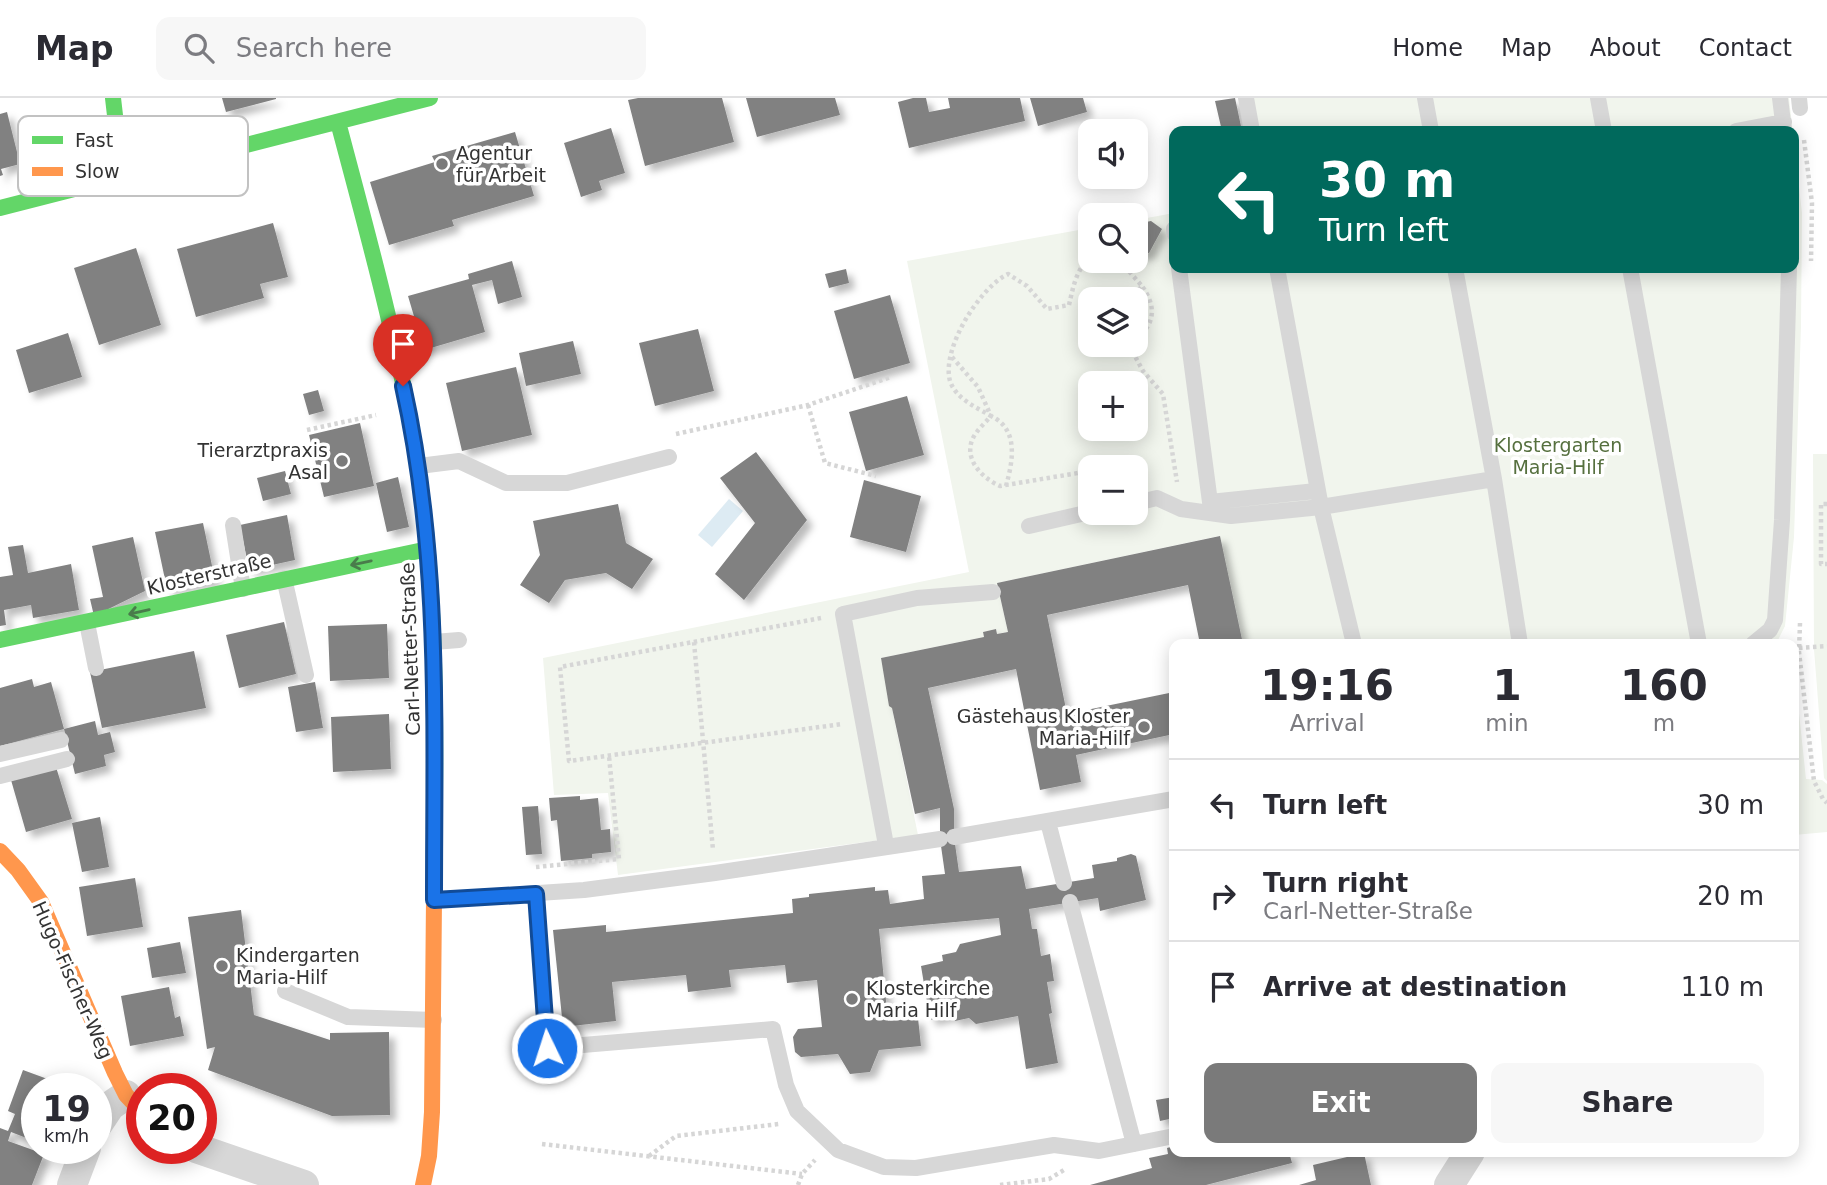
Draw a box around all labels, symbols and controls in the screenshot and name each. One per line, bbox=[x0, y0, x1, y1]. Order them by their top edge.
search box bbox=[156, 17, 646, 80]
text: Map bbox=[35, 29, 114, 68]
icon: search bbox=[180, 29, 218, 67]
text: Search here bbox=[236, 33, 392, 63]
text: Home bbox=[1392, 34, 1463, 62]
text: Map bbox=[1501, 34, 1552, 62]
text: About bbox=[1590, 34, 1661, 62]
text: Contact bbox=[1699, 34, 1792, 62]
legend bbox=[18, 116, 248, 196]
map controls bbox=[1078, 119, 1148, 525]
button: sound bbox=[1078, 119, 1148, 189]
text: Fast bbox=[75, 129, 113, 151]
place label: Agentur für Arbeit bbox=[456, 142, 546, 186]
text: 30 m bbox=[1319, 152, 1455, 209]
icon: left bbox=[1204, 154, 1295, 245]
marker: Agentur für Arbeit bbox=[434, 156, 450, 172]
text: Slow bbox=[75, 160, 120, 182]
button: search bbox=[1078, 203, 1148, 273]
text: Turn left bbox=[1319, 211, 1449, 249]
button: layers bbox=[1078, 287, 1148, 357]
pin bbox=[373, 314, 433, 386]
icon: arrive bbox=[384, 325, 422, 363]
button: + bbox=[1078, 371, 1148, 441]
park label: Klostergarten Maria-Hilf bbox=[1494, 434, 1622, 478]
place label: Tierarztpraxis Asal bbox=[196, 439, 328, 483]
marker: Tierarztpraxis Asal bbox=[334, 453, 350, 469]
button: − bbox=[1078, 455, 1148, 525]
street label: Klosterstraße bbox=[145, 549, 273, 599]
one-way arrow bbox=[350, 556, 373, 570]
street label: Carl-Netter-Straße bbox=[396, 562, 424, 736]
one-way arrow bbox=[128, 605, 151, 619]
text: 19:16 bbox=[1260, 661, 1394, 710]
text: 1 bbox=[1492, 661, 1522, 710]
text: 160 bbox=[1620, 661, 1708, 710]
place label: Gästehaus Kloster Maria-Hilf bbox=[957, 705, 1131, 749]
text: Arrival bbox=[1290, 710, 1365, 736]
text: min bbox=[1485, 710, 1529, 736]
text: m bbox=[1653, 710, 1675, 736]
marker: Gästehaus Kloster Maria-Hilf bbox=[1136, 719, 1152, 735]
icon: left bbox=[1204, 786, 1242, 824]
text: Turn left bbox=[1263, 790, 1387, 820]
text: 30 m bbox=[1697, 790, 1764, 820]
text: Turn right bbox=[1263, 868, 1408, 898]
icon: right bbox=[1204, 877, 1242, 915]
text: 20 m bbox=[1697, 881, 1764, 911]
street label: Hugo-Fischer-Weg bbox=[28, 898, 118, 1062]
text: Carl-Netter-Straße bbox=[1263, 898, 1473, 924]
place label: Kindergarten Maria-Hilf bbox=[236, 944, 360, 988]
marker: Kindergarten Maria-Hilf bbox=[214, 958, 230, 974]
icon: arrive bbox=[1204, 968, 1242, 1006]
text: Arrive at destination bbox=[1263, 972, 1567, 1002]
text: 110 m bbox=[1681, 972, 1764, 1002]
place label: Klosterkirche Maria Hilf bbox=[866, 977, 990, 1021]
marker: Klosterkirche Maria Hilf bbox=[844, 991, 860, 1007]
position arrow bbox=[510, 1011, 584, 1085]
button: Exit bbox=[1204, 1063, 1477, 1143]
button: Share bbox=[1491, 1063, 1764, 1143]
speed limit sign: 20 bbox=[126, 1073, 217, 1164]
text: 19 bbox=[42, 1089, 91, 1129]
text: km/h bbox=[44, 1125, 89, 1146]

